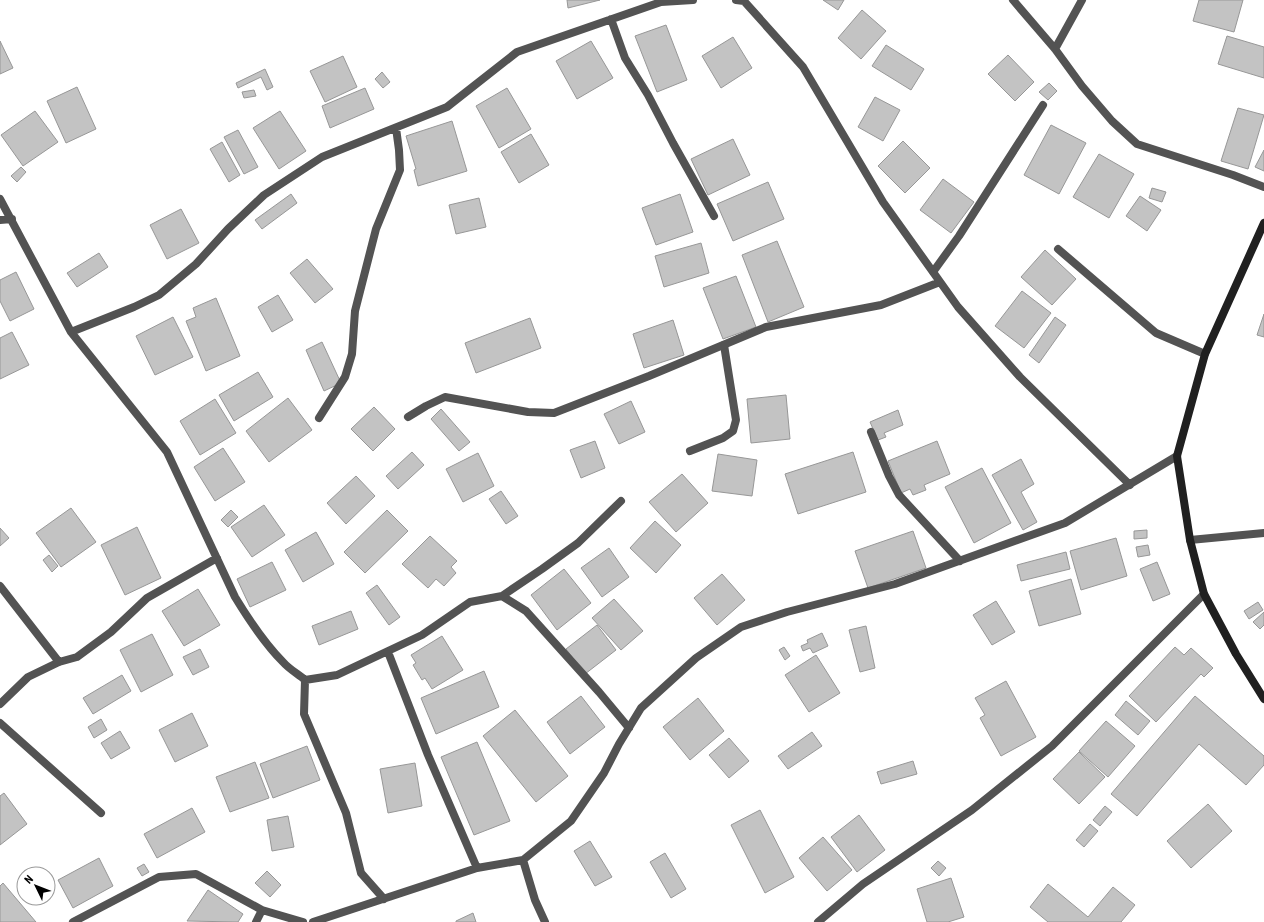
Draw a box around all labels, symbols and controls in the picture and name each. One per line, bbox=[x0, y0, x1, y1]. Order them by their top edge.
north arrow bbox=[16, 866, 56, 906]
text: N bbox=[22, 872, 36, 886]

